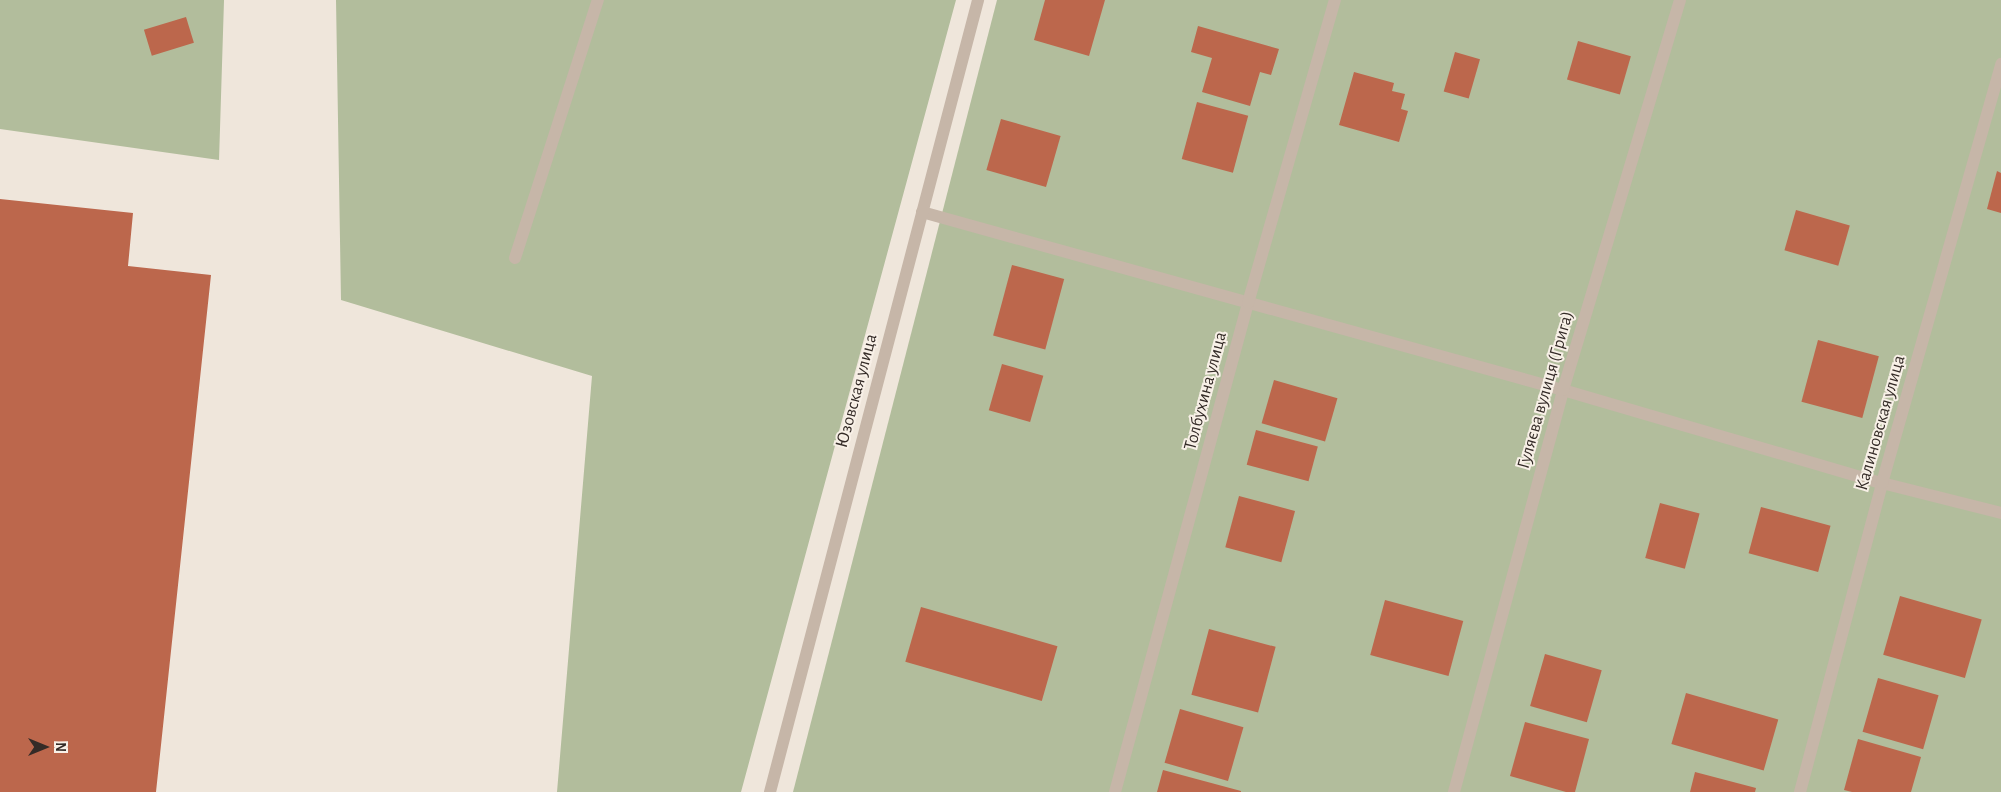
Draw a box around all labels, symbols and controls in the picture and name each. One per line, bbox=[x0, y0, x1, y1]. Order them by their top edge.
street label: Гуляєва вулиця (Грига) bbox=[1513, 309, 1579, 471]
street label: Толбухина улица bbox=[1180, 329, 1232, 453]
street label: Юзовская улица bbox=[831, 332, 883, 450]
street label: Калиновская улица bbox=[1851, 353, 1911, 493]
north arrow bbox=[20, 722, 70, 772]
text: N bbox=[53, 742, 67, 752]

